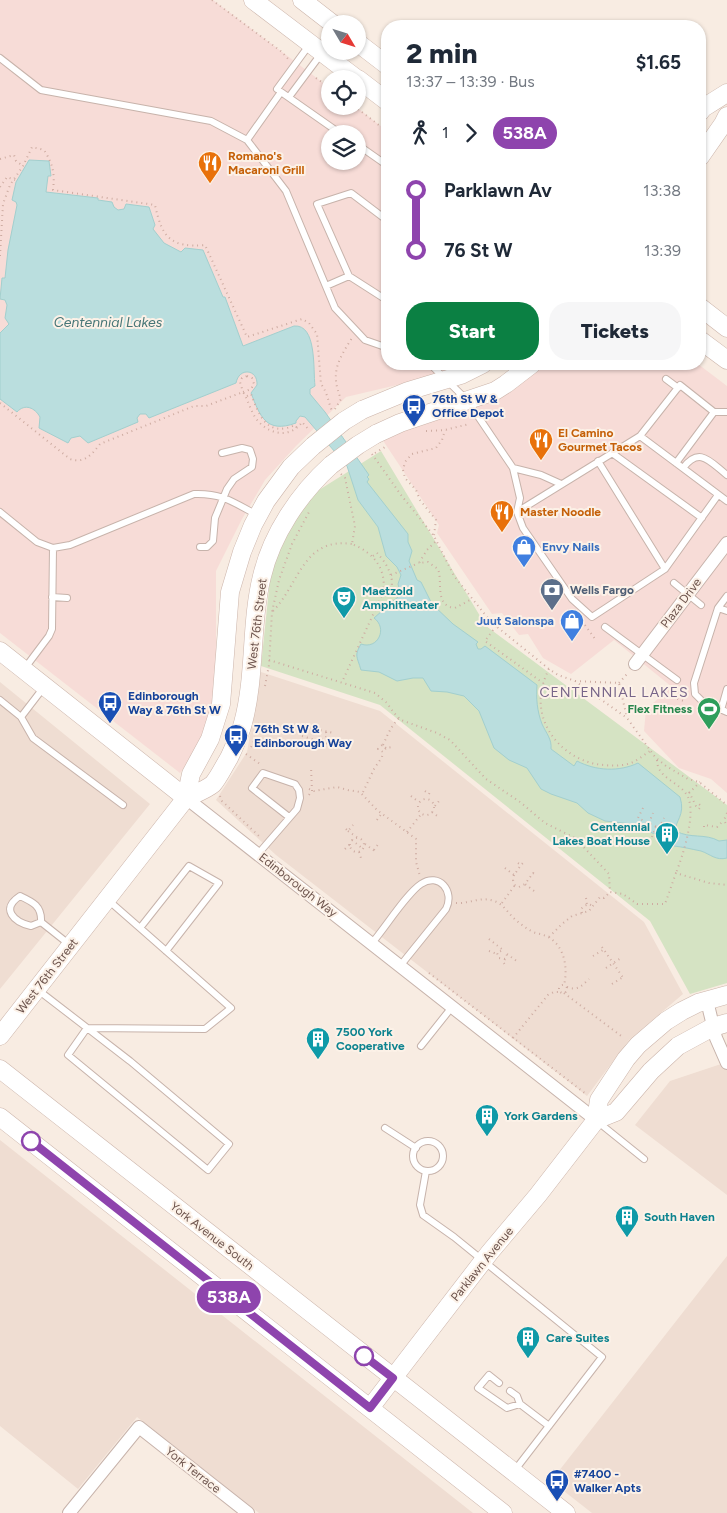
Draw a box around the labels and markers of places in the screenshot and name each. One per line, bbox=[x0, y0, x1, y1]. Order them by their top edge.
place label: Romano's Macaroni Grill bbox=[228, 149, 305, 177]
restaurant icon: Romano's Macaroni Grill bbox=[197, 150, 223, 184]
place label: 76th St W & Office Depot bbox=[432, 392, 504, 420]
bus stop icon: 76th St W & Office Depot bbox=[401, 393, 427, 427]
place label: El Camino Gourmet Tacos bbox=[558, 426, 642, 454]
restaurant icon: El Camino Gourmet Tacos bbox=[528, 427, 554, 461]
restaurant icon: Master Noodle bbox=[489, 499, 515, 533]
place label: Master Noodle bbox=[520, 505, 601, 519]
shop icon: Envy Nails bbox=[511, 534, 537, 568]
place label: Envy Nails bbox=[542, 540, 600, 554]
bank icon: Wells Fargo bbox=[539, 577, 565, 611]
place label: Wells Fargo bbox=[570, 583, 634, 597]
place label: Maetzold Amphitheater bbox=[362, 584, 439, 612]
theatre icon: Maetzold Amphitheater bbox=[331, 585, 357, 619]
shop icon: Juut Salonspa bbox=[559, 608, 585, 642]
place label: Juut Salonspa bbox=[476, 614, 554, 628]
place label: Edinborough Way & 76th St W bbox=[128, 689, 221, 717]
bus stop icon: Edinborough Way & 76th St W bbox=[97, 690, 123, 724]
sports icon: Flex Fitness bbox=[696, 696, 722, 730]
place label: Flex Fitness bbox=[627, 702, 692, 716]
place label: 76th St W & Edinborough Way bbox=[254, 722, 352, 750]
bus stop icon: 76th St W & Edinborough Way bbox=[223, 723, 249, 757]
place label: Centennial Lakes Boat House bbox=[552, 820, 650, 848]
building icon: Centennial Lakes Boat House bbox=[654, 821, 680, 855]
place label: 7500 York Cooperative bbox=[336, 1025, 405, 1053]
building icon: 7500 York Cooperative bbox=[305, 1026, 331, 1060]
building icon: York Gardens bbox=[474, 1103, 500, 1137]
place label: York Gardens bbox=[504, 1109, 578, 1123]
unlabelled marker bbox=[21, 1131, 41, 1151]
building icon: South Haven bbox=[614, 1204, 640, 1238]
place label: South Haven bbox=[644, 1210, 715, 1224]
building icon: Care Suites bbox=[515, 1325, 541, 1359]
place label: Care Suites bbox=[546, 1331, 610, 1345]
unlabelled marker bbox=[354, 1346, 374, 1366]
place label: #7400 - Walker Apts bbox=[574, 1467, 641, 1495]
bus stop icon: #7400 - Walker Apts bbox=[544, 1468, 570, 1502]

